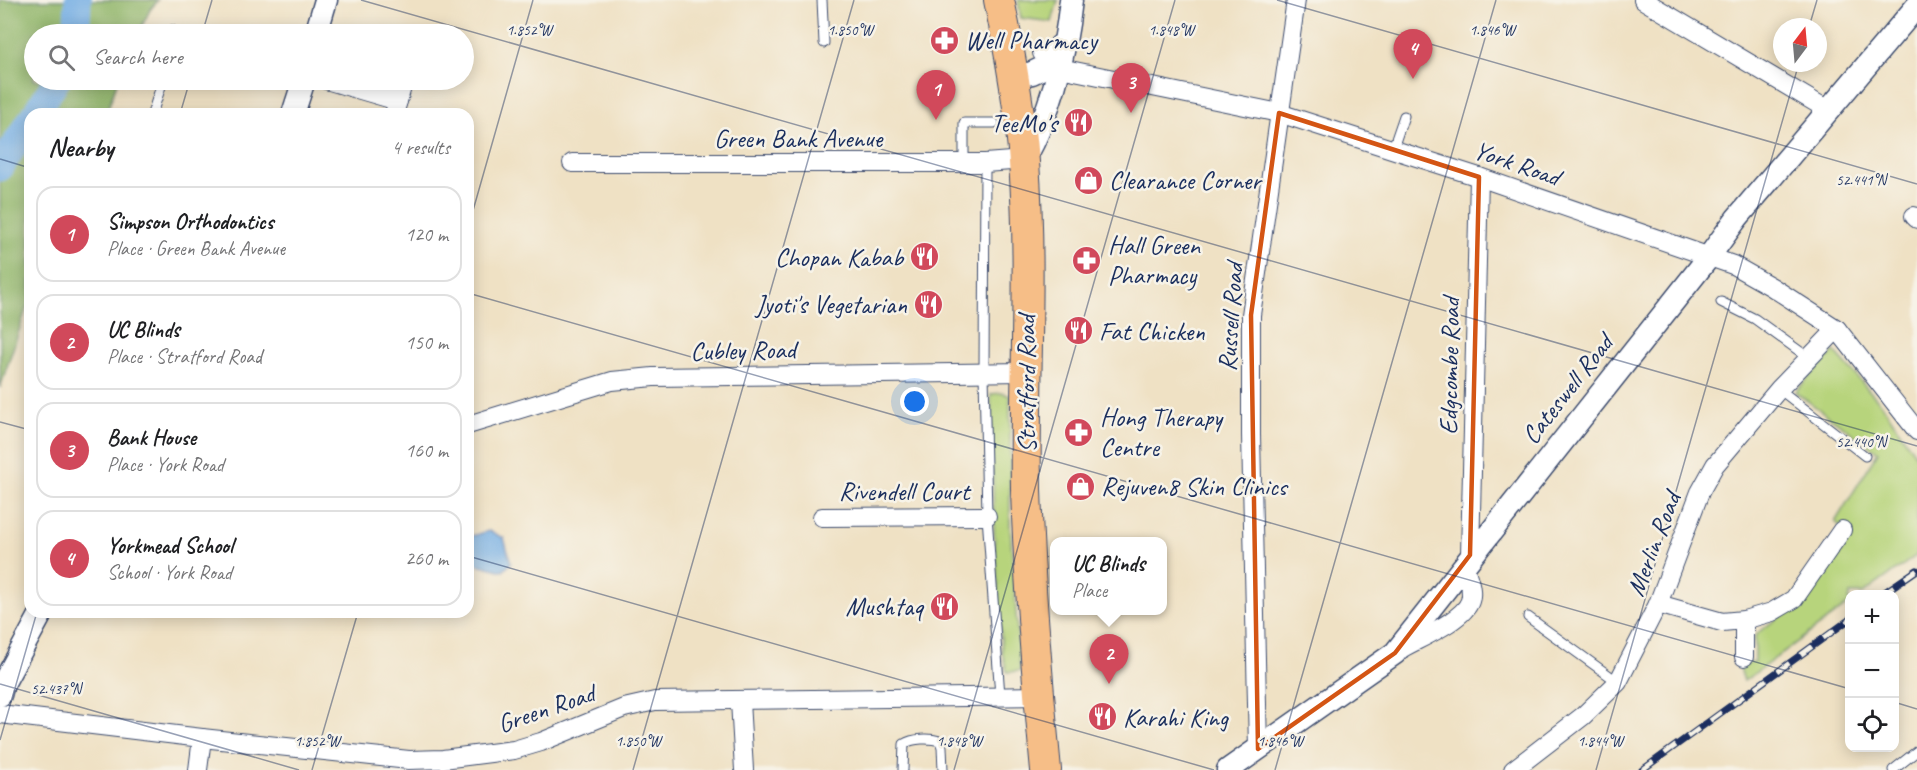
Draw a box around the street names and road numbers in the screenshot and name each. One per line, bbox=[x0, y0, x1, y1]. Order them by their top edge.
street label: Green Bank Avenue bbox=[714, 122, 884, 155]
street label: York Road bbox=[1469, 133, 1568, 195]
street label: Russell Road bbox=[1210, 258, 1251, 372]
street label: Edgcombe Road bbox=[1432, 293, 1467, 435]
street label: Stratford Road bbox=[1010, 311, 1043, 453]
street label: Cateswell Road bbox=[1514, 325, 1623, 451]
street label: Cubley Road bbox=[690, 333, 800, 368]
street label: Rivendell Court bbox=[839, 475, 972, 508]
street label: Merlin Road bbox=[1619, 484, 1690, 601]
street label: Green Road bbox=[493, 675, 603, 740]

